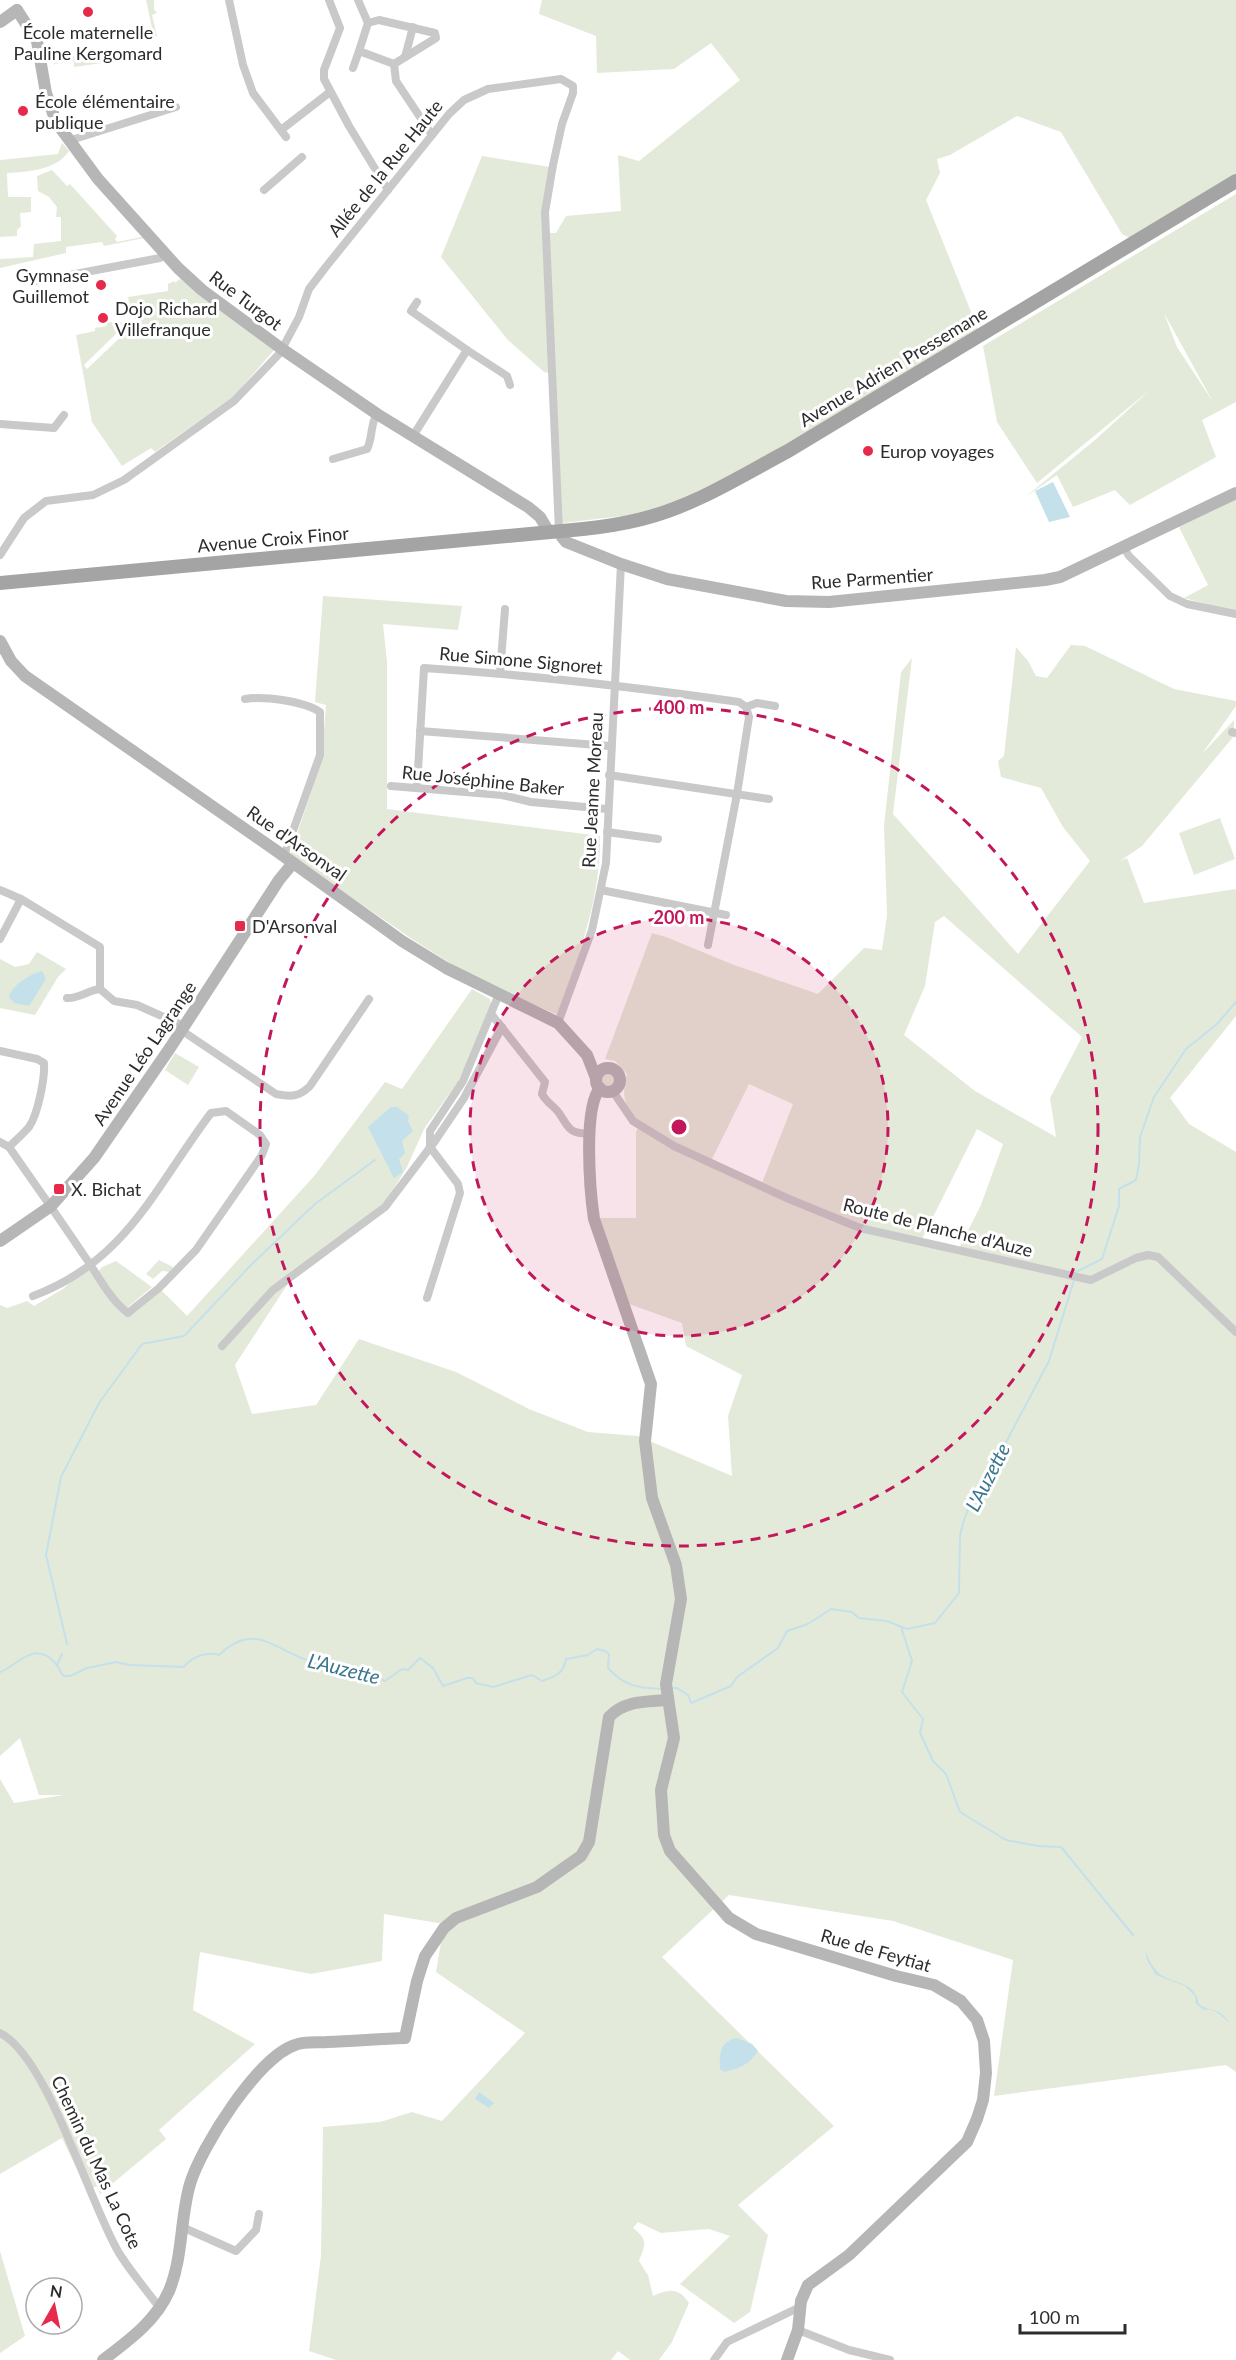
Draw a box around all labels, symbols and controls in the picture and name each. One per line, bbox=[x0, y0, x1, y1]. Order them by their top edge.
marker: École maternelle Pauline Kergomard bbox=[81, 5, 95, 19]
place label: École maternelle Pauline Kergomard bbox=[14, 21, 162, 64]
place label: École élémentaire publique bbox=[35, 90, 175, 133]
street label: Allée de la Rue Haute bbox=[323, 95, 447, 241]
marker: École élémentaire publique bbox=[16, 104, 30, 118]
place label: Gymnase Guillemot bbox=[12, 264, 90, 307]
street label: Rue Turgot bbox=[205, 266, 287, 335]
marker: Gymnase Guillemot bbox=[94, 278, 108, 292]
place label: Dojo Richard Villefranque bbox=[115, 297, 217, 340]
street label: Avenue Adrien Pressemane bbox=[795, 301, 991, 431]
marker: Dojo Richard Villefranque bbox=[96, 311, 110, 325]
place label: Europ voyages bbox=[880, 440, 994, 462]
marker: Europ voyages bbox=[861, 444, 875, 458]
street label: Avenue Croix Finor bbox=[196, 521, 350, 557]
street label: Rue Parmentier bbox=[810, 563, 934, 593]
street label: Rue Simone Signoret bbox=[438, 642, 604, 678]
text: 400 m bbox=[654, 696, 704, 718]
street label: Rue Jeanne Moreau bbox=[577, 712, 607, 868]
street label: Rue Joséphine Baker bbox=[401, 761, 566, 800]
street label: Rue d'Arsonval bbox=[243, 801, 351, 885]
text: 200 m bbox=[654, 906, 704, 928]
place label: D'Arsonval bbox=[252, 915, 337, 937]
marker: D'Arsonval bbox=[233, 919, 247, 933]
street label: Avenue Léo Lagrange bbox=[88, 977, 200, 1129]
centre of rings bbox=[669, 1117, 689, 1137]
place label: X. Bichat bbox=[71, 1178, 142, 1200]
marker: X. Bichat bbox=[52, 1182, 66, 1196]
street label: Route de Planche d'Auze bbox=[841, 1193, 1035, 1261]
water label: L'Auzette bbox=[960, 1439, 1014, 1515]
water label: L'Auzette bbox=[305, 1647, 383, 1689]
street label: Rue de Feytiat bbox=[818, 1924, 934, 1976]
street label: Chemin du Mas La Cote bbox=[47, 2072, 147, 2252]
north arrow bbox=[24, 2276, 84, 2336]
text: N bbox=[49, 2280, 64, 2301]
scale bar bbox=[1020, 2297, 1125, 2335]
text: 100 m bbox=[1029, 2306, 1080, 2328]

